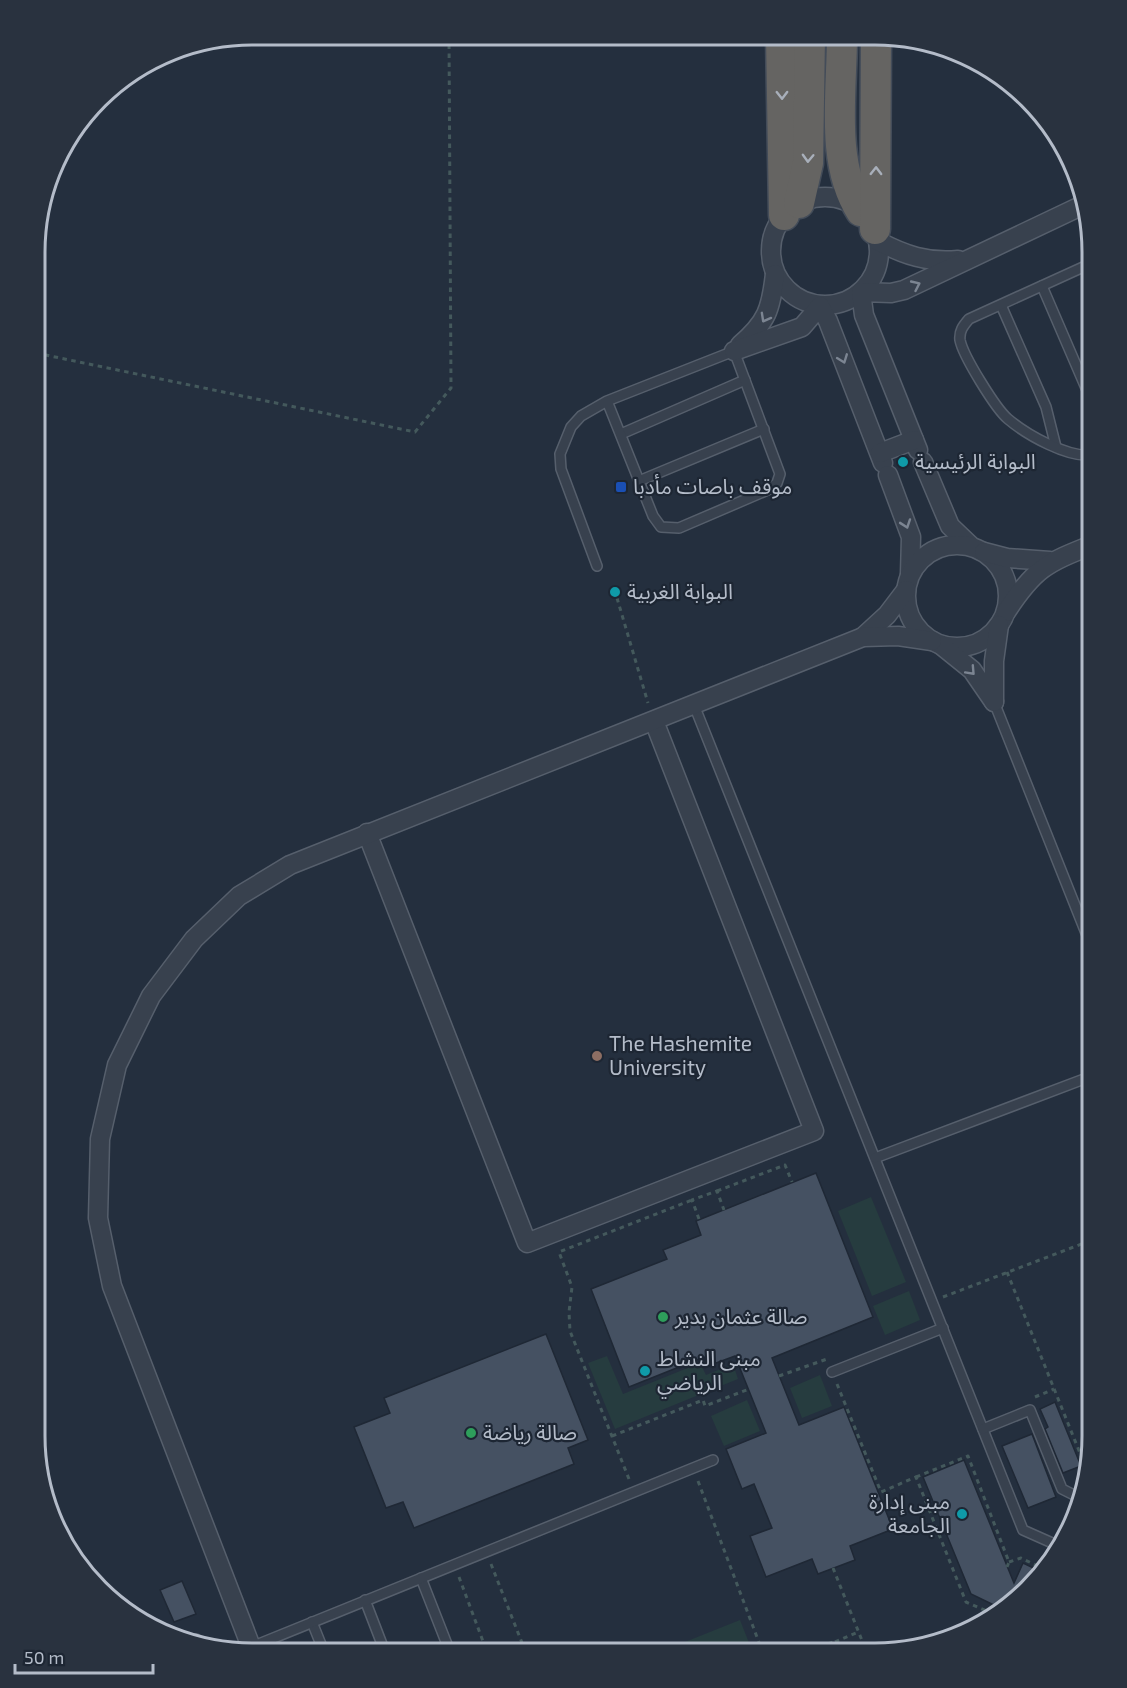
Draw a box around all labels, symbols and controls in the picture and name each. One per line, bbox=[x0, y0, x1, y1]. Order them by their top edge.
one-way arrow bbox=[776, 90, 788, 99]
one-way arrow bbox=[801, 153, 814, 162]
one-way arrow bbox=[869, 166, 882, 175]
one-way arrow bbox=[909, 280, 920, 292]
one-way arrow bbox=[761, 312, 772, 322]
one-way arrow bbox=[836, 353, 848, 364]
place label: البوابة الرئيسية bbox=[915, 448, 1036, 474]
marker: البوابة الرئيسية bbox=[896, 455, 910, 469]
place label: موقف باصات مأدبا bbox=[633, 473, 792, 499]
marker: موقف باصات مأدبا bbox=[614, 480, 628, 494]
one-way arrow bbox=[899, 518, 912, 529]
place label: البوابة الغربية bbox=[627, 578, 733, 604]
marker: البوابة الغربية bbox=[608, 585, 622, 599]
one-way arrow bbox=[964, 664, 975, 674]
place label: The Hashemite University bbox=[609, 1030, 752, 1079]
marker: The Hashemite University bbox=[590, 1049, 604, 1063]
place label: صالة عثمان بدير bbox=[674, 1303, 808, 1329]
marker: صالة عثمان بدير bbox=[656, 1310, 670, 1324]
place label: مبنى النشاط الرياضي bbox=[657, 1345, 761, 1399]
marker: مبنى النشاط الرياضي bbox=[638, 1364, 652, 1378]
place label: صالة رياضة bbox=[483, 1419, 577, 1445]
marker: صالة رياضة bbox=[464, 1426, 478, 1440]
place label: مبنى إدارة الجامعة bbox=[869, 1488, 950, 1537]
marker: مبنى إدارة الجامعة bbox=[955, 1507, 969, 1521]
scale bar bbox=[15, 1637, 153, 1675]
text: 50 m bbox=[24, 1646, 64, 1668]

